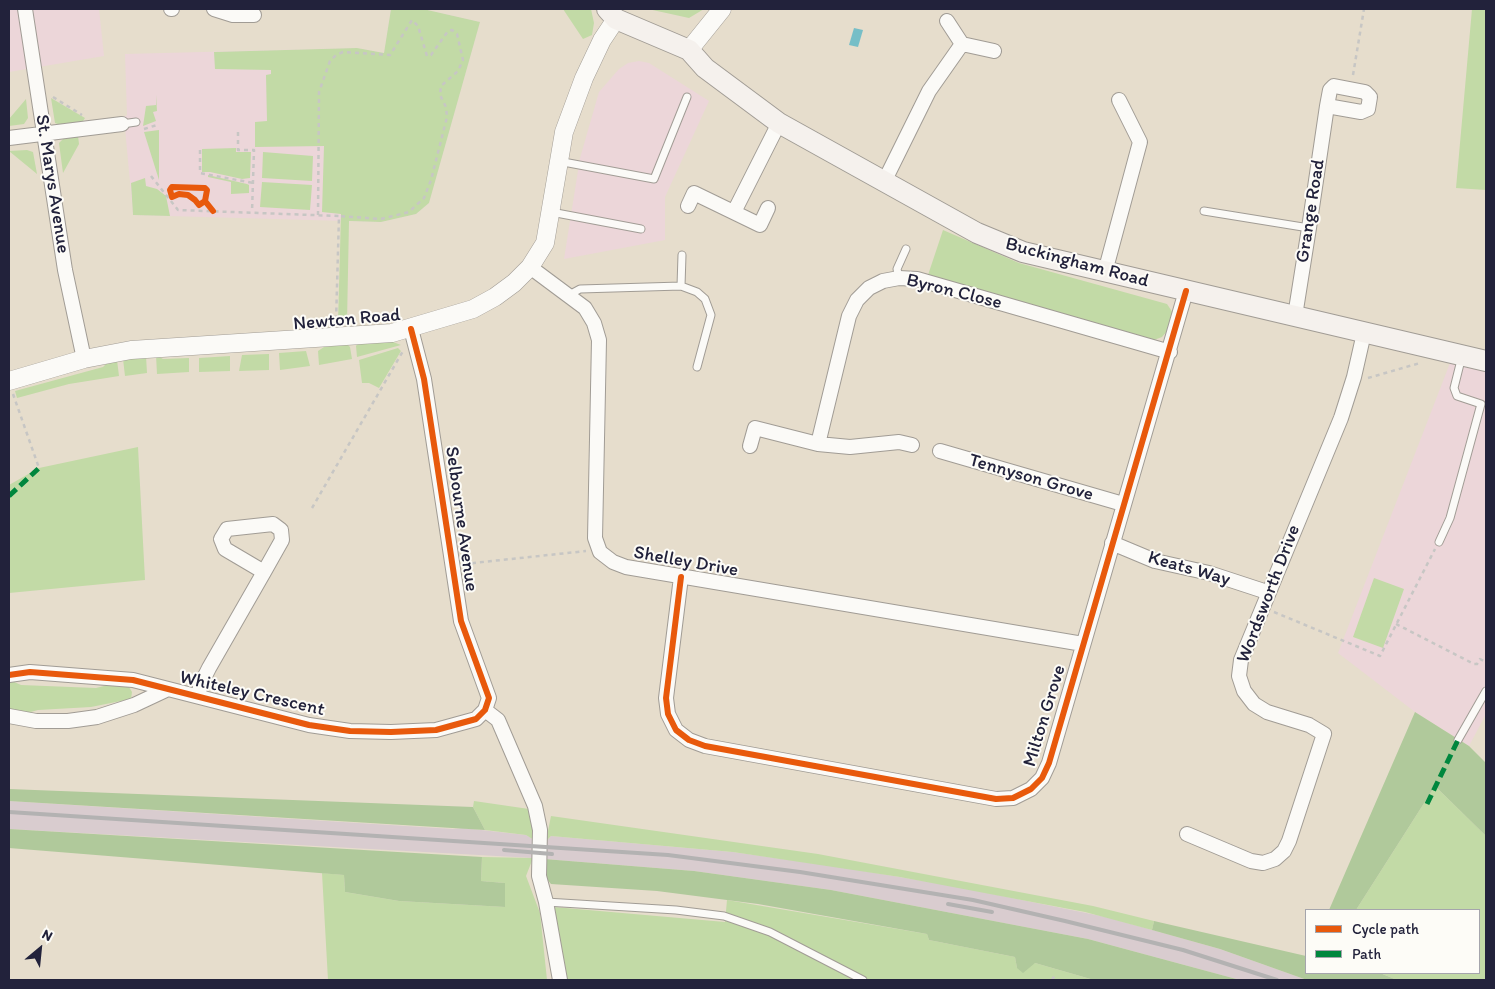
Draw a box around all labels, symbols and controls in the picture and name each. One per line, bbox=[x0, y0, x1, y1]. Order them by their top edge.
street label: St. Marys Avenue bbox=[30, 113, 74, 255]
street label: Grange Road bbox=[1292, 158, 1330, 264]
street label: Buckingham Road bbox=[1003, 233, 1151, 293]
street label: Byron Close bbox=[904, 269, 1004, 315]
street label: Newton Road bbox=[292, 304, 402, 336]
street label: Selbourne Avenue bbox=[440, 445, 482, 593]
street label: Tennyson Grove bbox=[966, 449, 1096, 507]
street label: Wordsworth Drive bbox=[1232, 522, 1306, 666]
street label: Shelley Drive bbox=[632, 542, 740, 582]
street label: Keats Way bbox=[1145, 546, 1233, 592]
street label: Milton Grove bbox=[1019, 662, 1071, 770]
street label: Whiteley Crescent bbox=[177, 666, 327, 722]
legend bbox=[1305, 909, 1480, 974]
text: Cycle path bbox=[1352, 920, 1419, 938]
north arrow bbox=[15, 924, 65, 974]
text: N bbox=[39, 926, 55, 945]
text: Path bbox=[1352, 945, 1381, 963]

